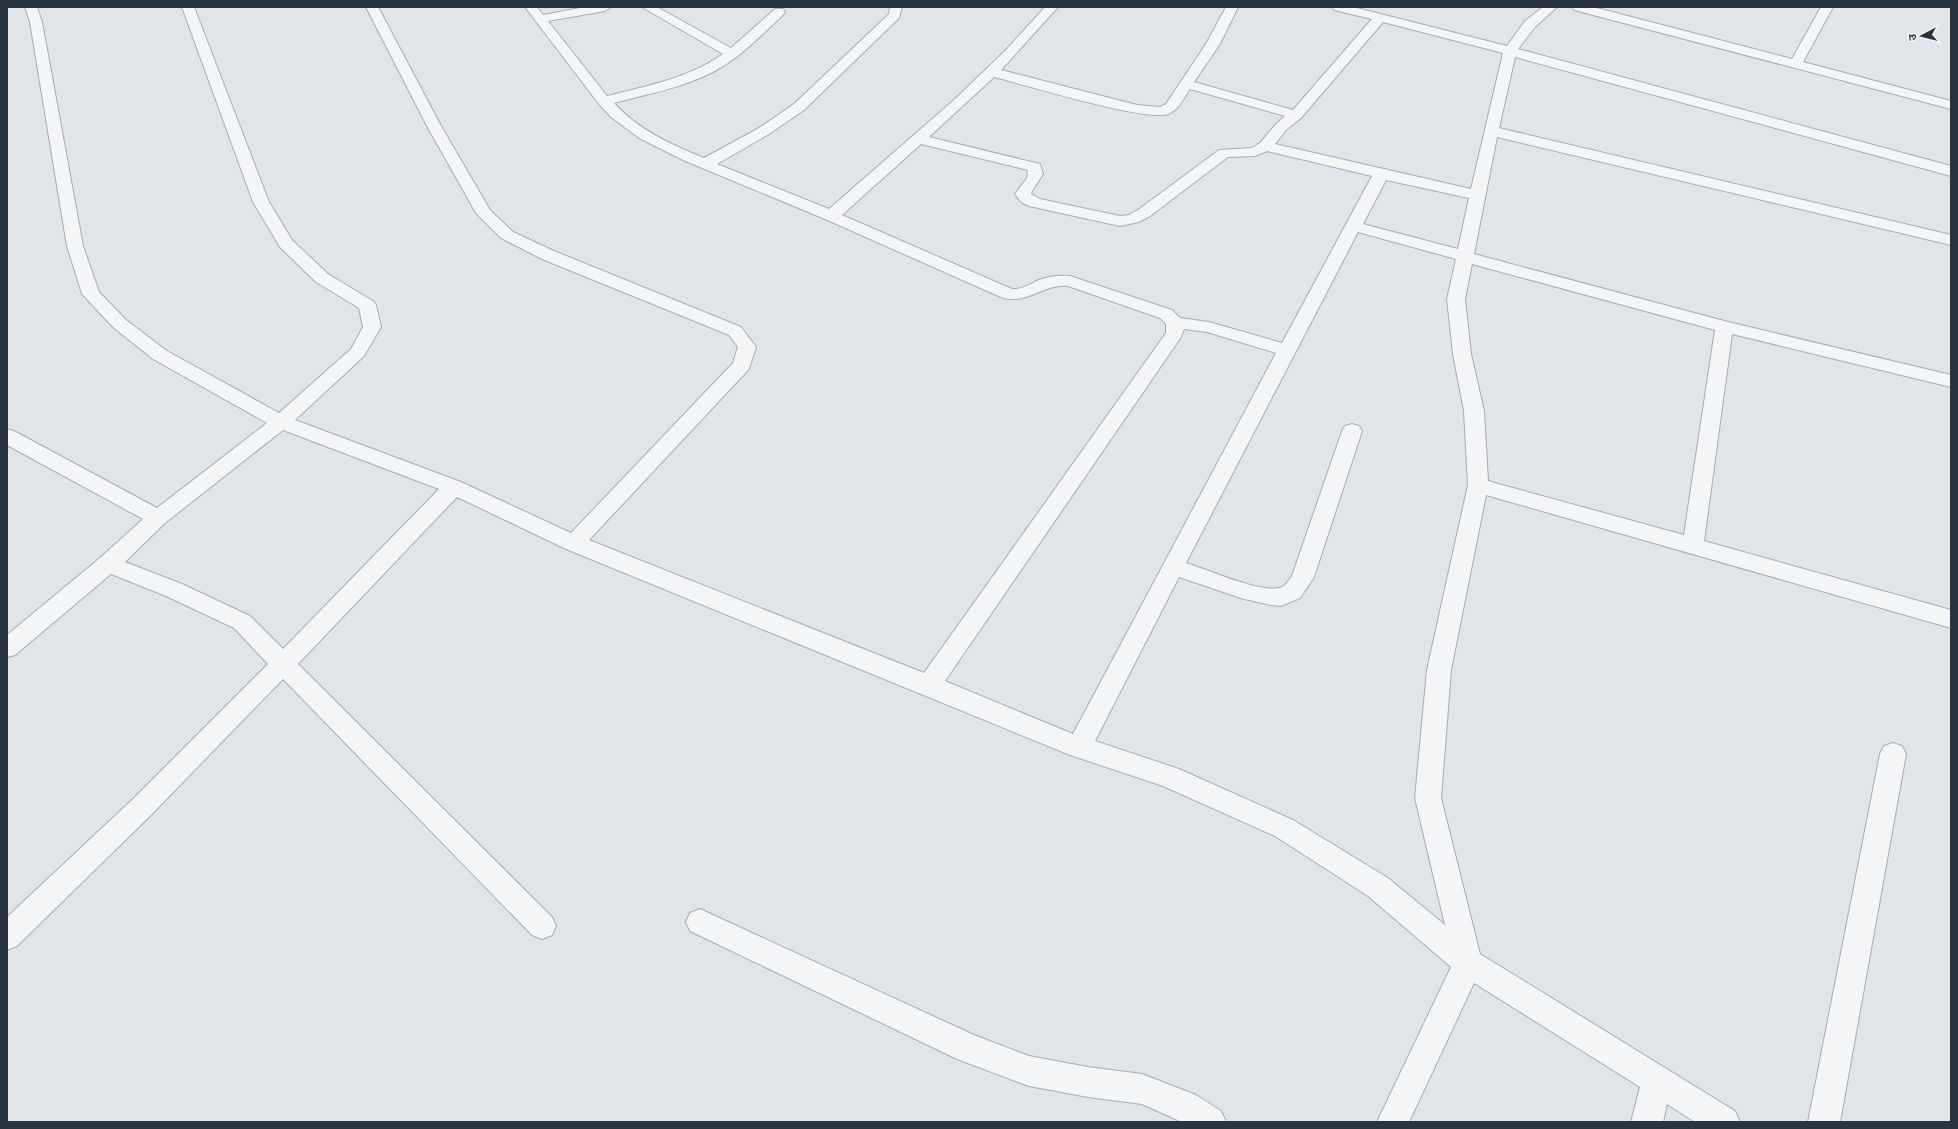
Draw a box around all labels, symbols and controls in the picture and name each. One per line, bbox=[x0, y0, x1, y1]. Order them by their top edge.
north arrow bbox=[1902, 16, 1942, 56]
text: उ bbox=[1906, 33, 1919, 41]

